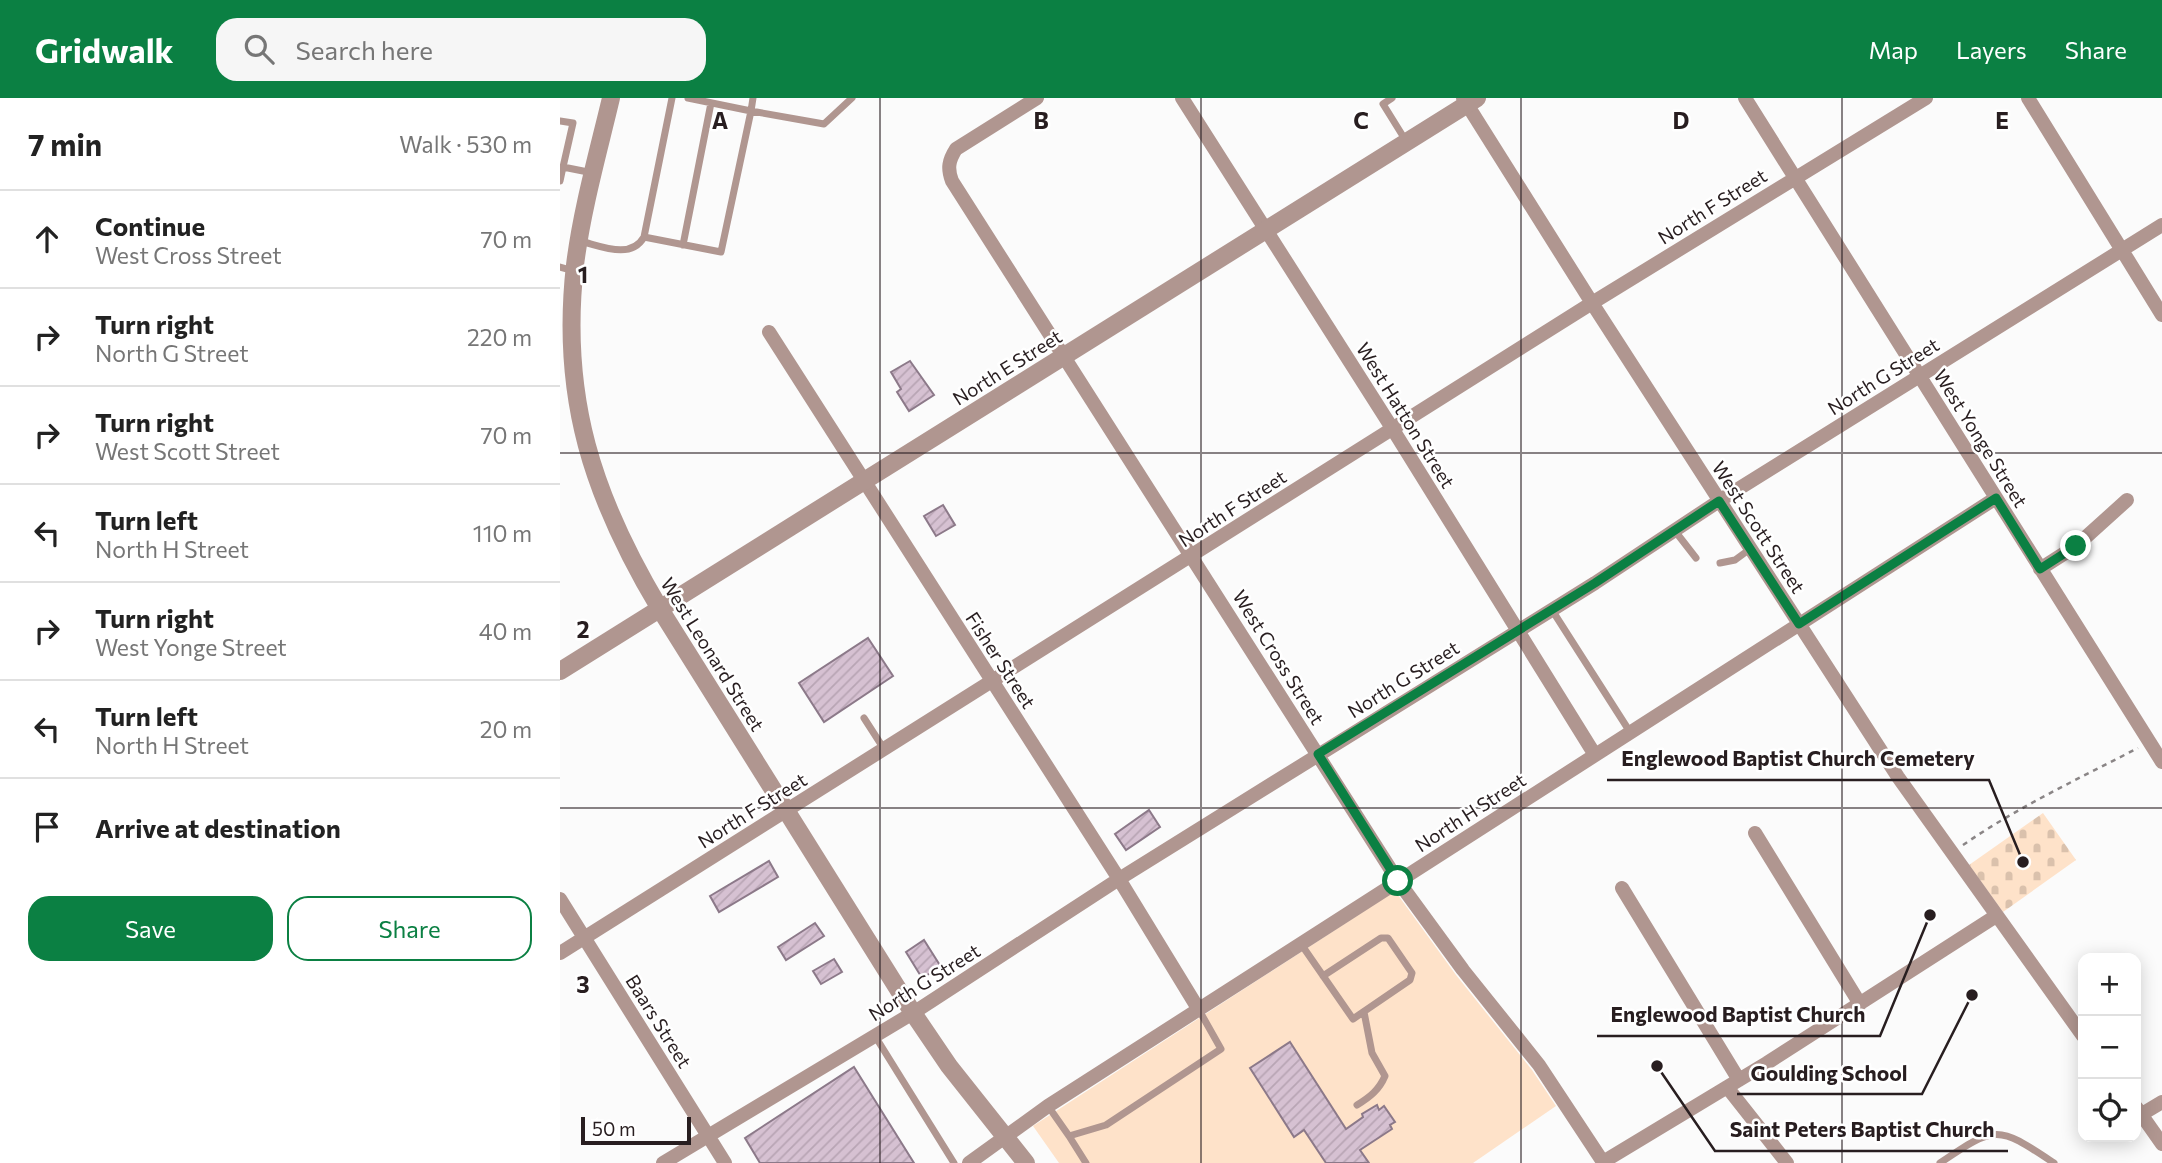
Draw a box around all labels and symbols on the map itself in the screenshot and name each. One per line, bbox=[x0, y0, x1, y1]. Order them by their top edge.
text: A bbox=[712, 106, 729, 134]
text: B bbox=[1033, 106, 1049, 134]
text: C bbox=[1353, 106, 1369, 134]
text: D bbox=[1673, 106, 1690, 134]
text: E bbox=[1995, 106, 2009, 134]
street label: North F Street bbox=[1653, 163, 1771, 249]
text: 1 bbox=[578, 260, 588, 288]
street label: North E Street bbox=[948, 324, 1066, 410]
street label: North G Street bbox=[1823, 333, 1943, 419]
street label: West Hatton Street bbox=[1352, 338, 1460, 492]
street label: West Yonge Street bbox=[1929, 365, 2033, 511]
street label: West Scott Street bbox=[1708, 457, 1810, 597]
street label: North F Street bbox=[1174, 465, 1290, 551]
route end bbox=[2060, 530, 2091, 561]
street label: West Leonard Street bbox=[656, 573, 770, 735]
street label: West Cross Street bbox=[1228, 586, 1330, 729]
street label: Fisher Street bbox=[961, 607, 1041, 713]
text: 2 bbox=[576, 615, 590, 643]
street label: North G Street bbox=[1343, 636, 1463, 722]
callout: Englewood Baptist Church Cemetery bbox=[1607, 738, 1989, 780]
text: Englewood Baptist Church Cemetery bbox=[1621, 745, 1975, 770]
street label: North F Street bbox=[693, 767, 811, 853]
street label: North H Street bbox=[1410, 768, 1530, 856]
route start bbox=[1382, 865, 1413, 896]
street label: North G Street bbox=[864, 939, 984, 1025]
text: 3 bbox=[576, 970, 590, 998]
street label: Baars Street bbox=[621, 970, 697, 1072]
callout: Englewood Baptist Church bbox=[1597, 994, 1880, 1036]
text: Englewood Baptist Church bbox=[1611, 1001, 1865, 1026]
callout: Goulding School bbox=[1737, 1052, 1922, 1094]
text: Goulding School bbox=[1750, 1060, 1908, 1085]
callout: Saint Peters Baptist Church bbox=[1715, 1109, 2008, 1151]
scale bar bbox=[581, 1114, 691, 1146]
text: Saint Peters Baptist Church bbox=[1730, 1116, 1994, 1141]

